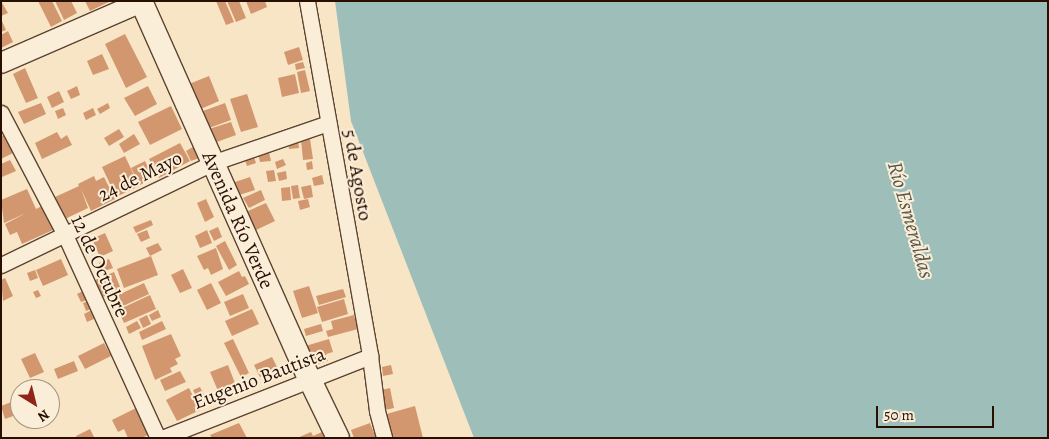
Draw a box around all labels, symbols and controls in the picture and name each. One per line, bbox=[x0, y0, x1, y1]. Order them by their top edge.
street label: 5 de Agosto bbox=[338, 127, 378, 223]
street label: 24 de Mayo bbox=[94, 145, 186, 207]
street label: Avenida Río Verde bbox=[197, 148, 279, 292]
water label: Río Esmeraldas bbox=[882, 159, 940, 281]
street label: 12 de Octubre bbox=[66, 211, 134, 321]
street label: Eugenio Bautista bbox=[189, 342, 329, 414]
north arrow bbox=[10, 379, 60, 429]
scale bar bbox=[879, 396, 996, 428]
text: N bbox=[34, 405, 53, 426]
text: 50 m bbox=[884, 405, 914, 425]

